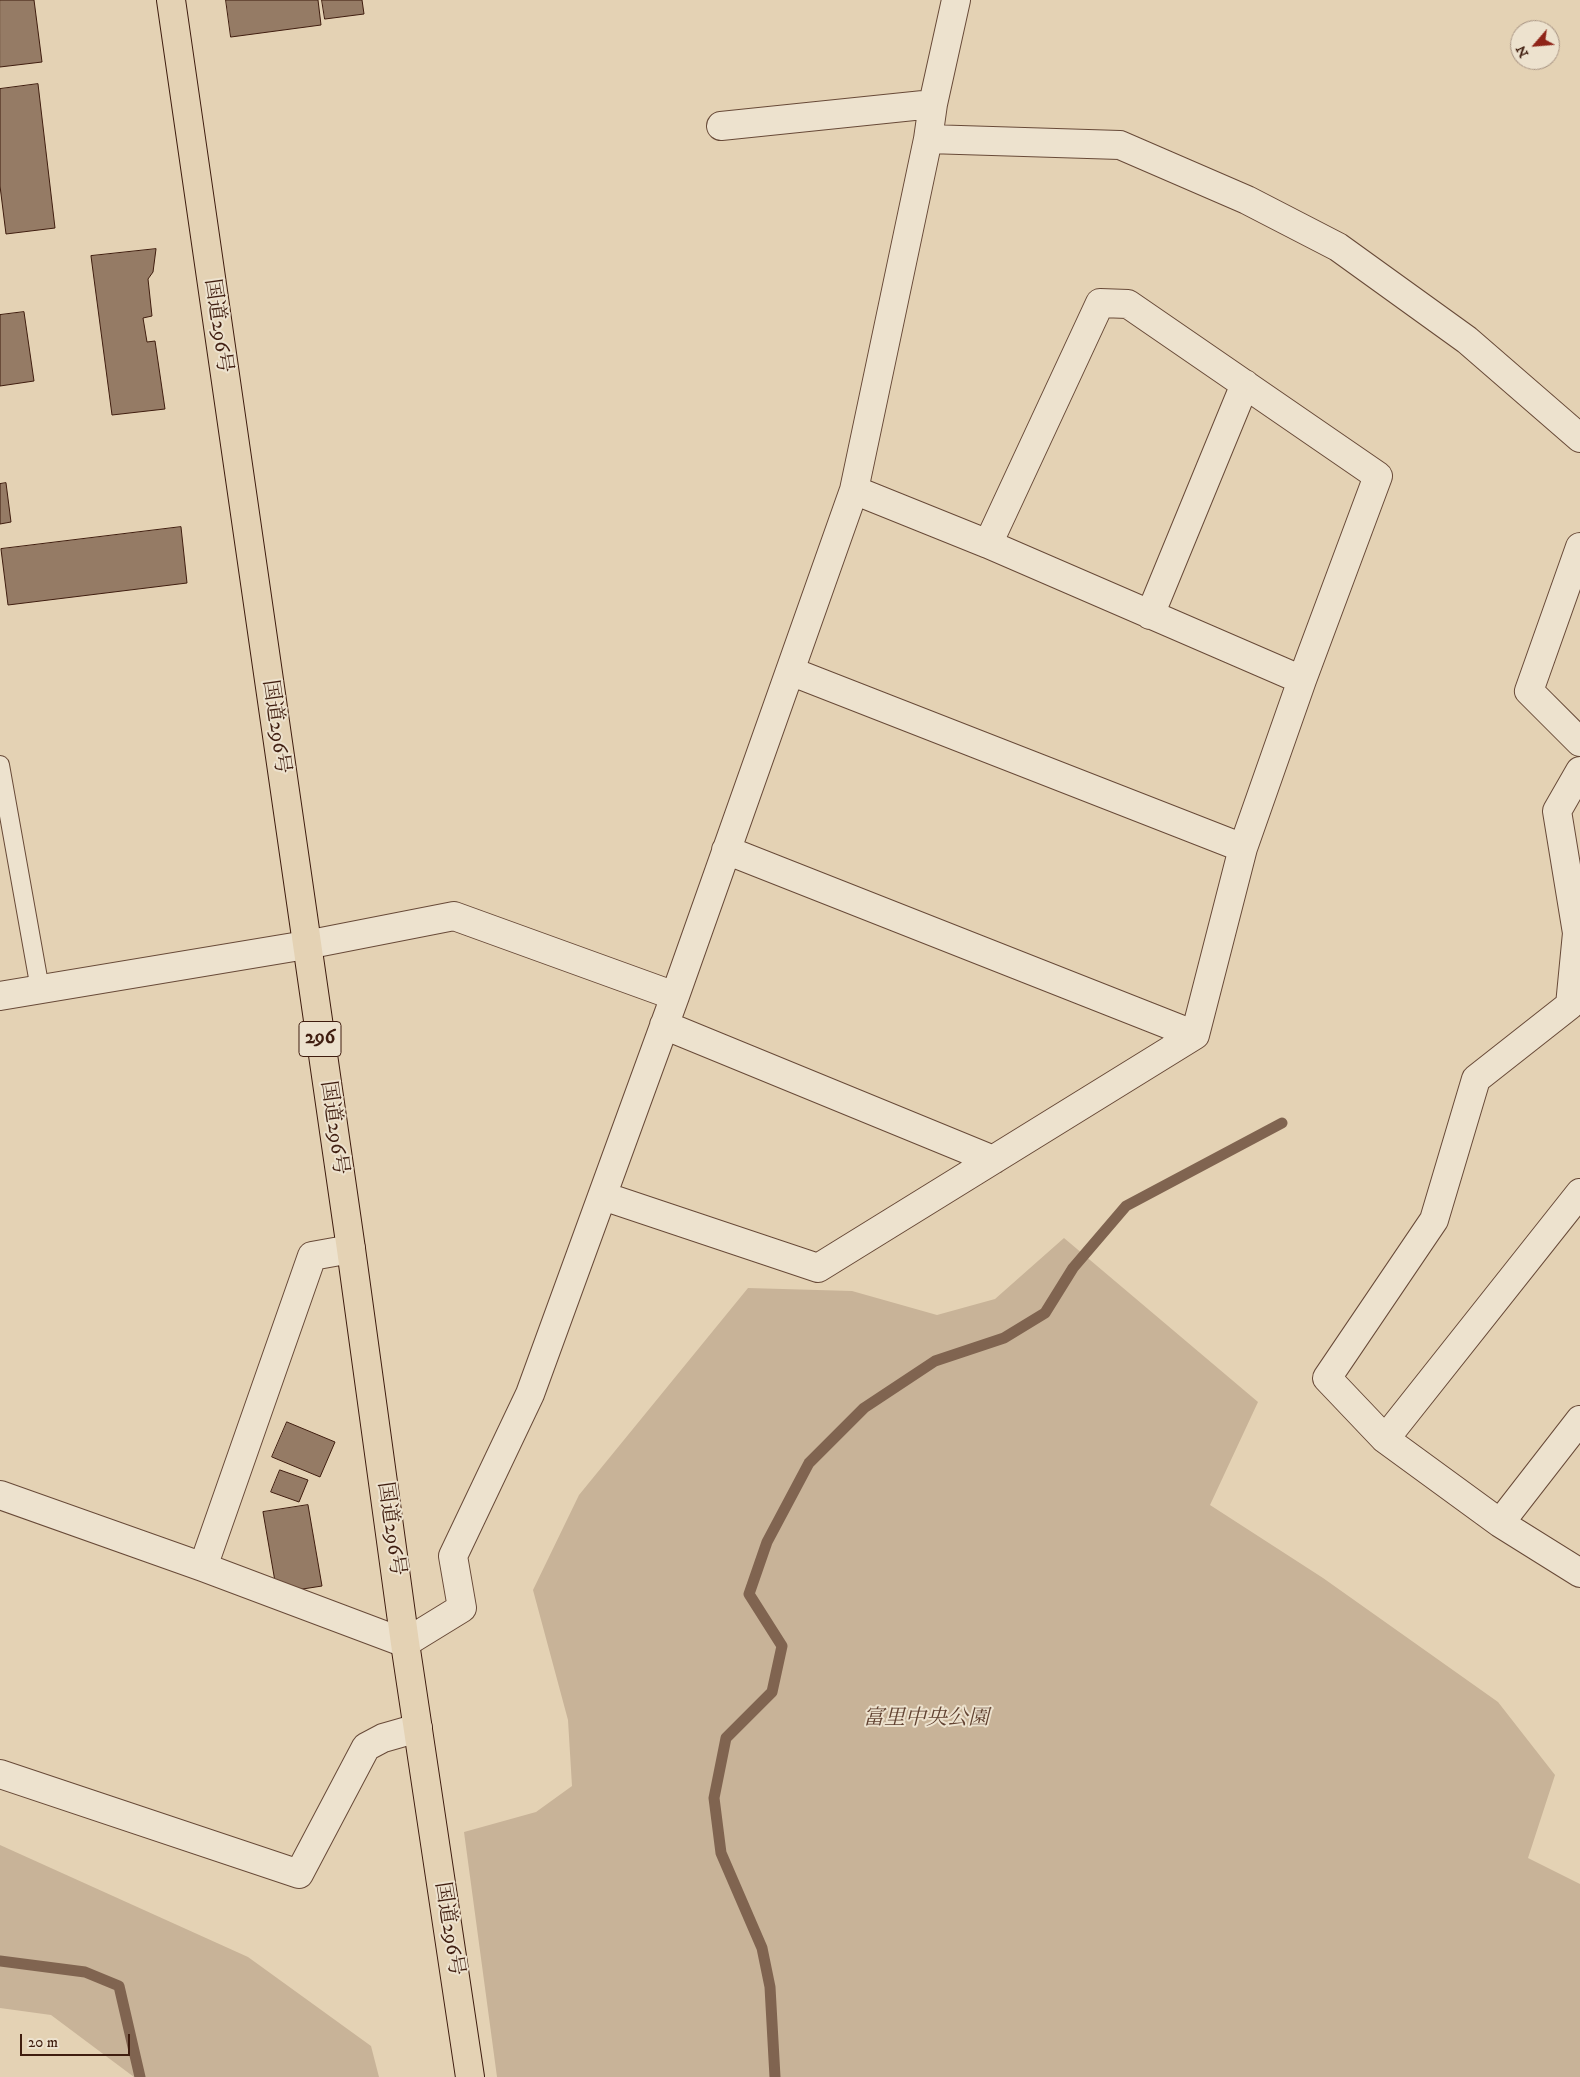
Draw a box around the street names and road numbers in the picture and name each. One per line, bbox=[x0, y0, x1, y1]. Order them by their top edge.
street label: 国道296号 bbox=[198, 277, 236, 375]
street label: 国道296号 bbox=[256, 678, 294, 776]
road number: 296 bbox=[299, 1022, 341, 1056]
street label: 国道296号 bbox=[314, 1079, 352, 1177]
street label: 国道296号 bbox=[371, 1480, 409, 1578]
street label: 国道296号 bbox=[428, 1880, 468, 1978]

